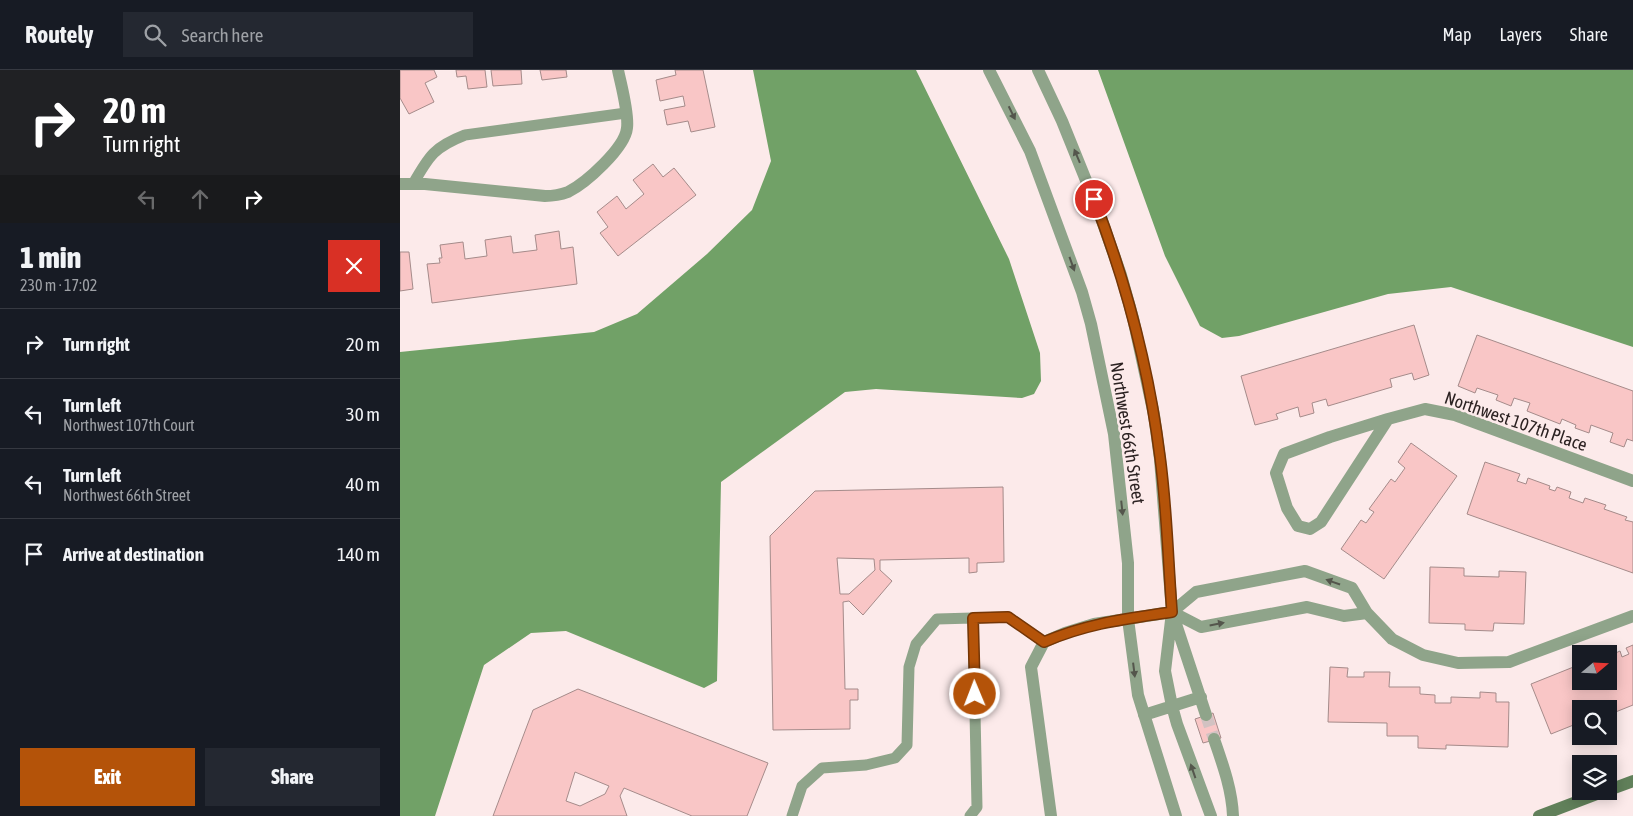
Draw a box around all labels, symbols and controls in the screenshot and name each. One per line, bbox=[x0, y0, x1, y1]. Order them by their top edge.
search box bbox=[123, 12, 473, 57]
text: Routely bbox=[25, 21, 93, 48]
icon: search bbox=[141, 21, 169, 49]
text: Search here bbox=[181, 24, 263, 46]
text: Map bbox=[1442, 24, 1471, 45]
text: Layers bbox=[1499, 24, 1542, 45]
text: Share bbox=[1570, 24, 1608, 45]
icon: right bbox=[20, 90, 85, 155]
text: 20 m bbox=[103, 90, 166, 130]
one-way arrow bbox=[1008, 106, 1016, 120]
text: Turn right bbox=[103, 131, 180, 157]
one-way arrow bbox=[1073, 149, 1081, 163]
pin bbox=[1073, 178, 1115, 220]
icon: left bbox=[133, 185, 161, 213]
icon: ahead bbox=[186, 185, 214, 213]
icon: right bbox=[239, 185, 267, 213]
icon: arrive bbox=[1080, 185, 1108, 213]
text: 1 min bbox=[20, 240, 81, 274]
button: close bbox=[328, 240, 380, 292]
one-way arrow bbox=[1068, 257, 1076, 272]
text: 230 m · 17:02 bbox=[20, 276, 97, 294]
icon: right bbox=[20, 330, 48, 358]
text: Turn right bbox=[63, 333, 130, 355]
text: 20 m bbox=[346, 333, 380, 355]
street label: Northwest 66th Street bbox=[1106, 360, 1150, 506]
street label: Northwest 107th Place bbox=[1442, 387, 1590, 455]
text: Turn left bbox=[63, 394, 121, 416]
icon: left bbox=[20, 400, 48, 428]
text: 30 m bbox=[346, 403, 380, 425]
text: Northwest 107th Court bbox=[63, 416, 195, 434]
text: Turn left bbox=[63, 464, 121, 486]
icon: left bbox=[20, 470, 48, 498]
text: 40 m bbox=[346, 473, 380, 495]
text: Northwest 66th Street bbox=[63, 486, 191, 504]
one-way arrow bbox=[1118, 500, 1126, 516]
icon: arrive bbox=[20, 540, 48, 568]
text: Arrive at destination bbox=[63, 543, 204, 565]
text: 140 m bbox=[337, 543, 380, 565]
one-way arrow bbox=[1326, 578, 1341, 585]
one-way arrow bbox=[1210, 620, 1225, 628]
north arrow bbox=[1572, 645, 1618, 690]
map controls bbox=[1572, 645, 1617, 800]
one-way arrow bbox=[1131, 662, 1139, 678]
position arrow bbox=[948, 667, 1000, 719]
button: search bbox=[1572, 700, 1617, 745]
button: Exit bbox=[20, 748, 195, 806]
button: Share bbox=[205, 748, 380, 806]
button: layers bbox=[1572, 755, 1617, 800]
one-way arrow bbox=[1189, 763, 1197, 778]

